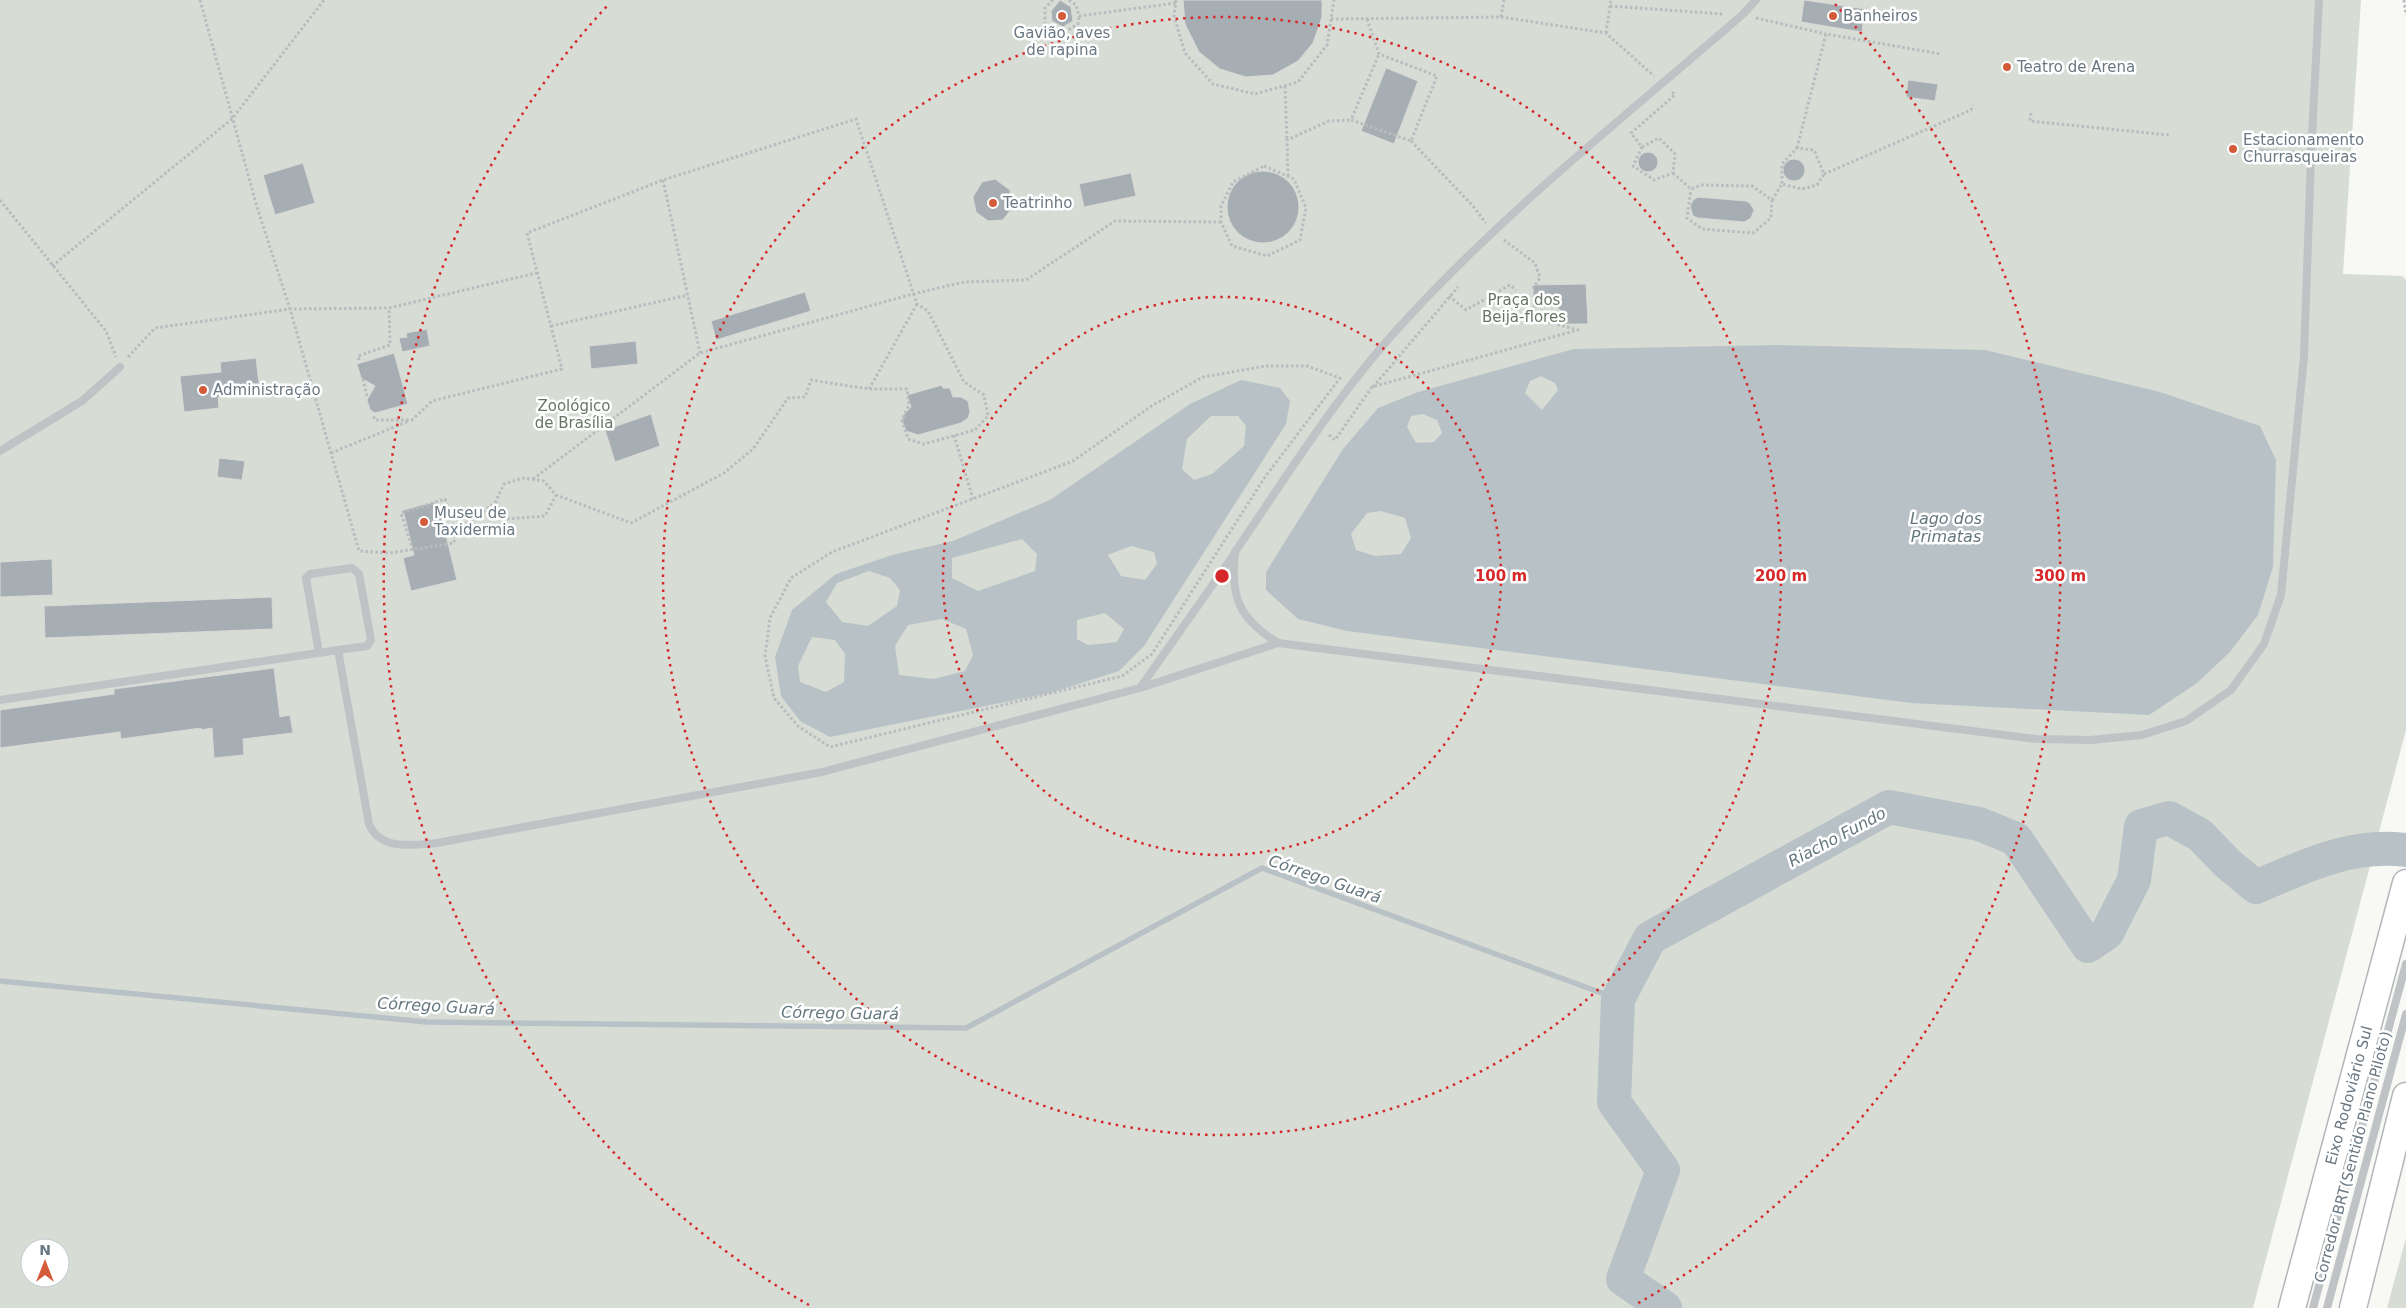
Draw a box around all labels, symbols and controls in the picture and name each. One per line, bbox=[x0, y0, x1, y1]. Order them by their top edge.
place label: Banheiros bbox=[1843, 7, 1918, 25]
marker: Gavião, aves de rapina bbox=[1056, 10, 1068, 22]
marker: Banheiros bbox=[1827, 10, 1839, 22]
place label: Gavião, aves de rapina bbox=[1014, 24, 1111, 59]
place label: Teatro de Arena bbox=[2016, 58, 2135, 76]
marker: Teatro de Arena bbox=[2001, 61, 2013, 73]
place label: Estacionamento Churrasqueiras bbox=[2243, 131, 2364, 166]
marker: Estacionamento Churrasqueiras bbox=[2227, 143, 2239, 155]
place label: Teatrinho bbox=[1002, 194, 1072, 212]
marker: Teatrinho bbox=[987, 197, 999, 209]
park label: Praça dos Beija-flores bbox=[1482, 291, 1566, 326]
place label: Administração bbox=[213, 381, 321, 399]
marker: Administração bbox=[197, 384, 209, 396]
park label: Zoológico de Brasília bbox=[535, 397, 613, 432]
place label: Museu de Taxidermia bbox=[433, 504, 516, 539]
water label: Lago dos Primatas bbox=[1910, 509, 1982, 546]
marker: Museu de Taxidermia bbox=[418, 516, 430, 528]
centre of rings bbox=[1213, 567, 1231, 585]
text: 100 m bbox=[1475, 567, 1527, 585]
text: 200 m bbox=[1755, 567, 1807, 585]
text: 300 m bbox=[2034, 567, 2086, 585]
water label: Riacho Fundo bbox=[1785, 803, 1889, 871]
water label: Córrego Guará bbox=[1266, 851, 1384, 907]
water label: Córrego Guará bbox=[377, 993, 495, 1019]
water label: Córrego Guará bbox=[781, 1002, 899, 1024]
street label: Eixo Rodoviário Sul bbox=[2322, 1024, 2376, 1167]
street label: Corredor BRT(Sentido Plano Piloto) bbox=[2311, 1029, 2395, 1285]
north arrow bbox=[20, 1238, 70, 1288]
text: N bbox=[39, 1242, 51, 1258]

